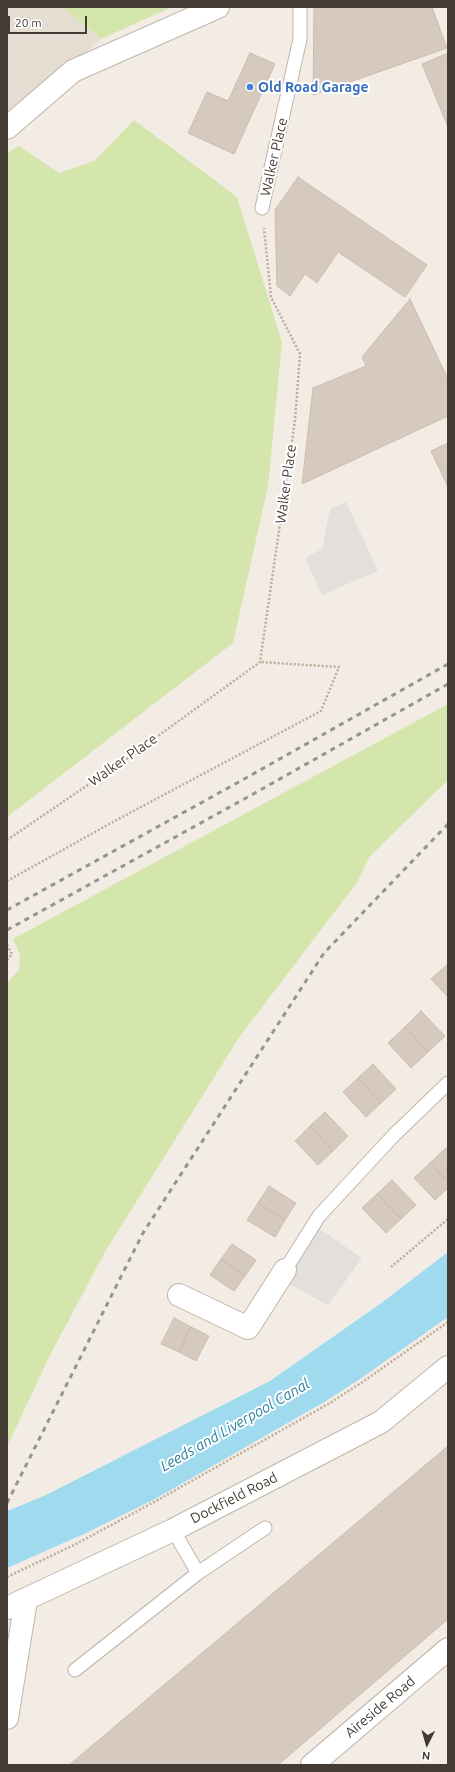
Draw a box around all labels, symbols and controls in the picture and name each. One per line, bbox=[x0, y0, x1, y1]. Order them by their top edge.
scale bar bbox=[10, 8, 89, 34]
text: 20 m bbox=[15, 16, 42, 29]
place label: Old Road Garage bbox=[258, 79, 368, 95]
marker: Old Road Garage bbox=[245, 82, 255, 92]
street label: Walker Place bbox=[257, 116, 291, 198]
street label: Walker Place bbox=[272, 443, 300, 525]
street label: Walker Place bbox=[85, 730, 161, 790]
water label: Leeds and Liverpool Canal bbox=[157, 1375, 313, 1475]
street label: Dockfield Road bbox=[188, 1469, 280, 1527]
street label: Aireside Road bbox=[342, 1673, 418, 1741]
north arrow bbox=[407, 1724, 447, 1764]
text: N bbox=[421, 1750, 431, 1762]

